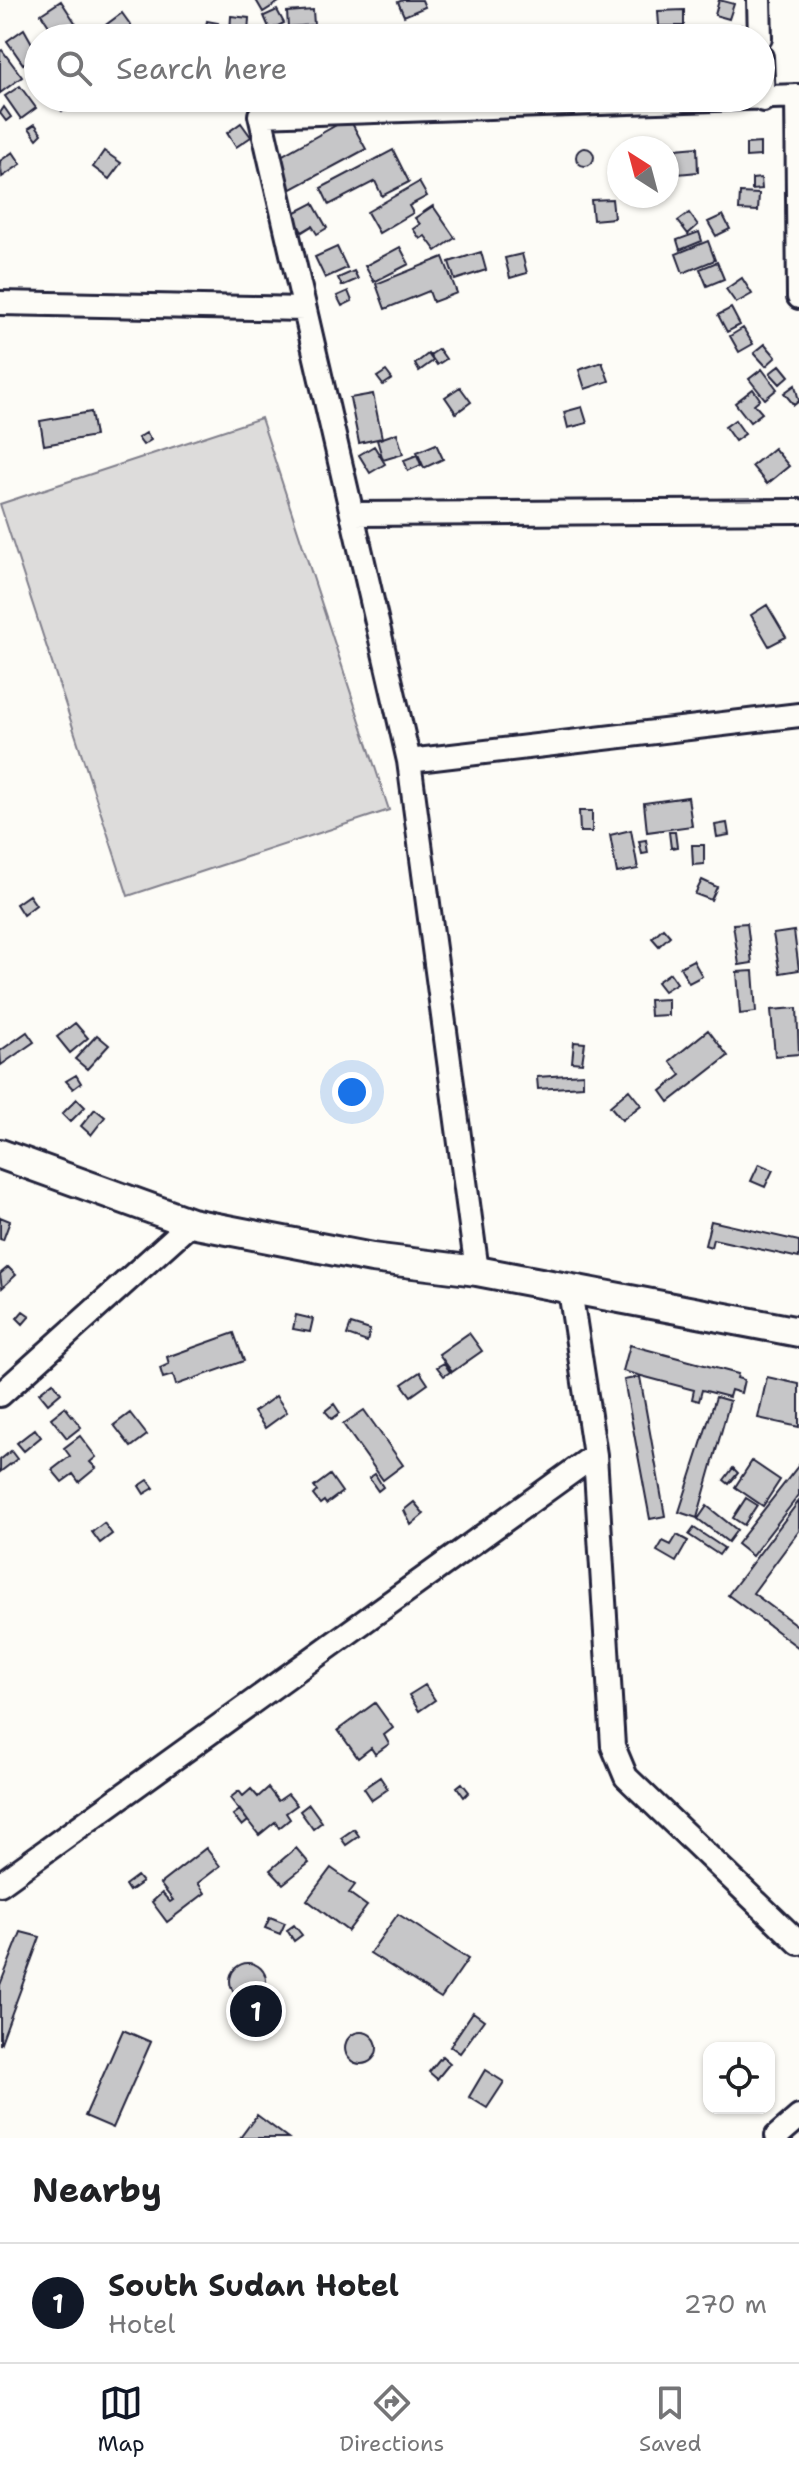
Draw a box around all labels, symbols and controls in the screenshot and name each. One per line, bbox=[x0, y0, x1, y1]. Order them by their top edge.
search box bbox=[24, 24, 775, 112]
icon: search bbox=[52, 46, 96, 90]
text: Search here bbox=[116, 48, 287, 89]
north arrow bbox=[607, 136, 679, 208]
your location bbox=[332, 1072, 372, 1112]
pin: 1 bbox=[230, 1981, 282, 2041]
map controls bbox=[703, 2042, 775, 2114]
button: locate bbox=[703, 2042, 775, 2114]
text: Nearby bbox=[32, 2167, 162, 2213]
text: South Sudan Hotel bbox=[108, 2265, 399, 2306]
text: 1 bbox=[52, 2286, 64, 2321]
text: 270 m bbox=[684, 2286, 767, 2321]
text: Hotel bbox=[108, 2306, 175, 2341]
tab: Map bbox=[97, 2381, 145, 2458]
tab: Directions bbox=[339, 2381, 444, 2458]
tab: Saved bbox=[639, 2381, 702, 2458]

